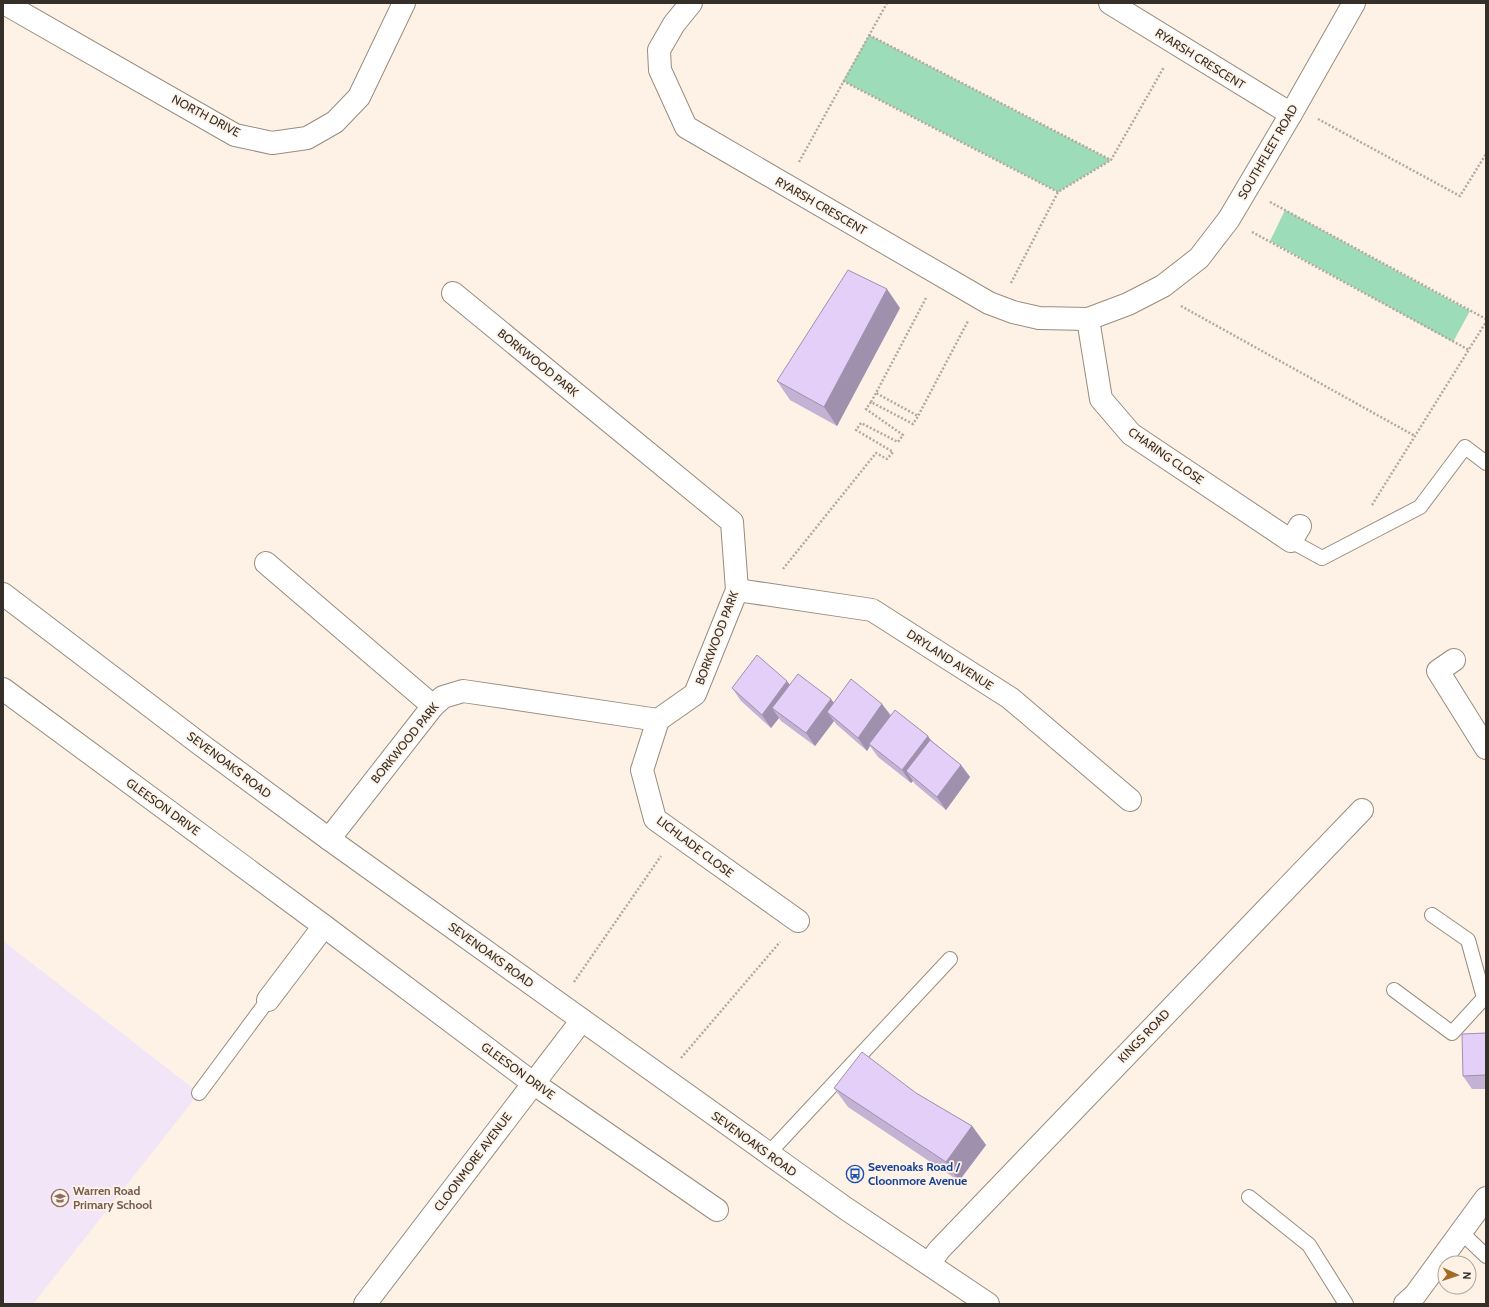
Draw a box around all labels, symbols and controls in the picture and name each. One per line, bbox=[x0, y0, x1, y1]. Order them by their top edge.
street label: RYARSH CRESCENT bbox=[1153, 25, 1248, 93]
street label: NORTH DRIVE bbox=[169, 91, 243, 140]
street label: SOUTHFLEET ROAD bbox=[1234, 101, 1301, 202]
street label: RYARSH CRESCENT bbox=[773, 173, 870, 238]
street label: BORKWOOD PARK bbox=[495, 325, 582, 400]
street label: CHARING CLOSE bbox=[1126, 424, 1207, 487]
street label: BORKWOOD PARK bbox=[692, 589, 741, 687]
street label: DRYLAND AVENUE bbox=[904, 626, 997, 693]
street label: BORKWOOD PARK bbox=[367, 699, 442, 786]
street label: SEVENOAKS ROAD bbox=[184, 728, 275, 801]
street label: GLEESON DRIVE bbox=[123, 775, 203, 839]
street label: LICHLADE CLOSE bbox=[654, 813, 737, 881]
street label: SEVENOAKS ROAD bbox=[446, 919, 537, 991]
street label: KINGS ROAD bbox=[1114, 1006, 1173, 1066]
street label: GLEESON DRIVE bbox=[478, 1039, 558, 1103]
street label: SEVENOAKS ROAD bbox=[709, 1108, 800, 1180]
street label: CLOONMORE AVENUE bbox=[430, 1109, 515, 1214]
place label: Sevenoaks Road / Cloonmore Avenue bbox=[868, 1159, 967, 1188]
bus stop icon: Sevenoaks Road / Cloonmore Avenue bbox=[845, 1164, 865, 1184]
place label: Warren Road Primary School bbox=[73, 1183, 152, 1212]
school or university icon: Warren Road Primary School bbox=[50, 1188, 70, 1208]
north arrow bbox=[1437, 1255, 1477, 1295]
text: N bbox=[1460, 1271, 1474, 1280]

